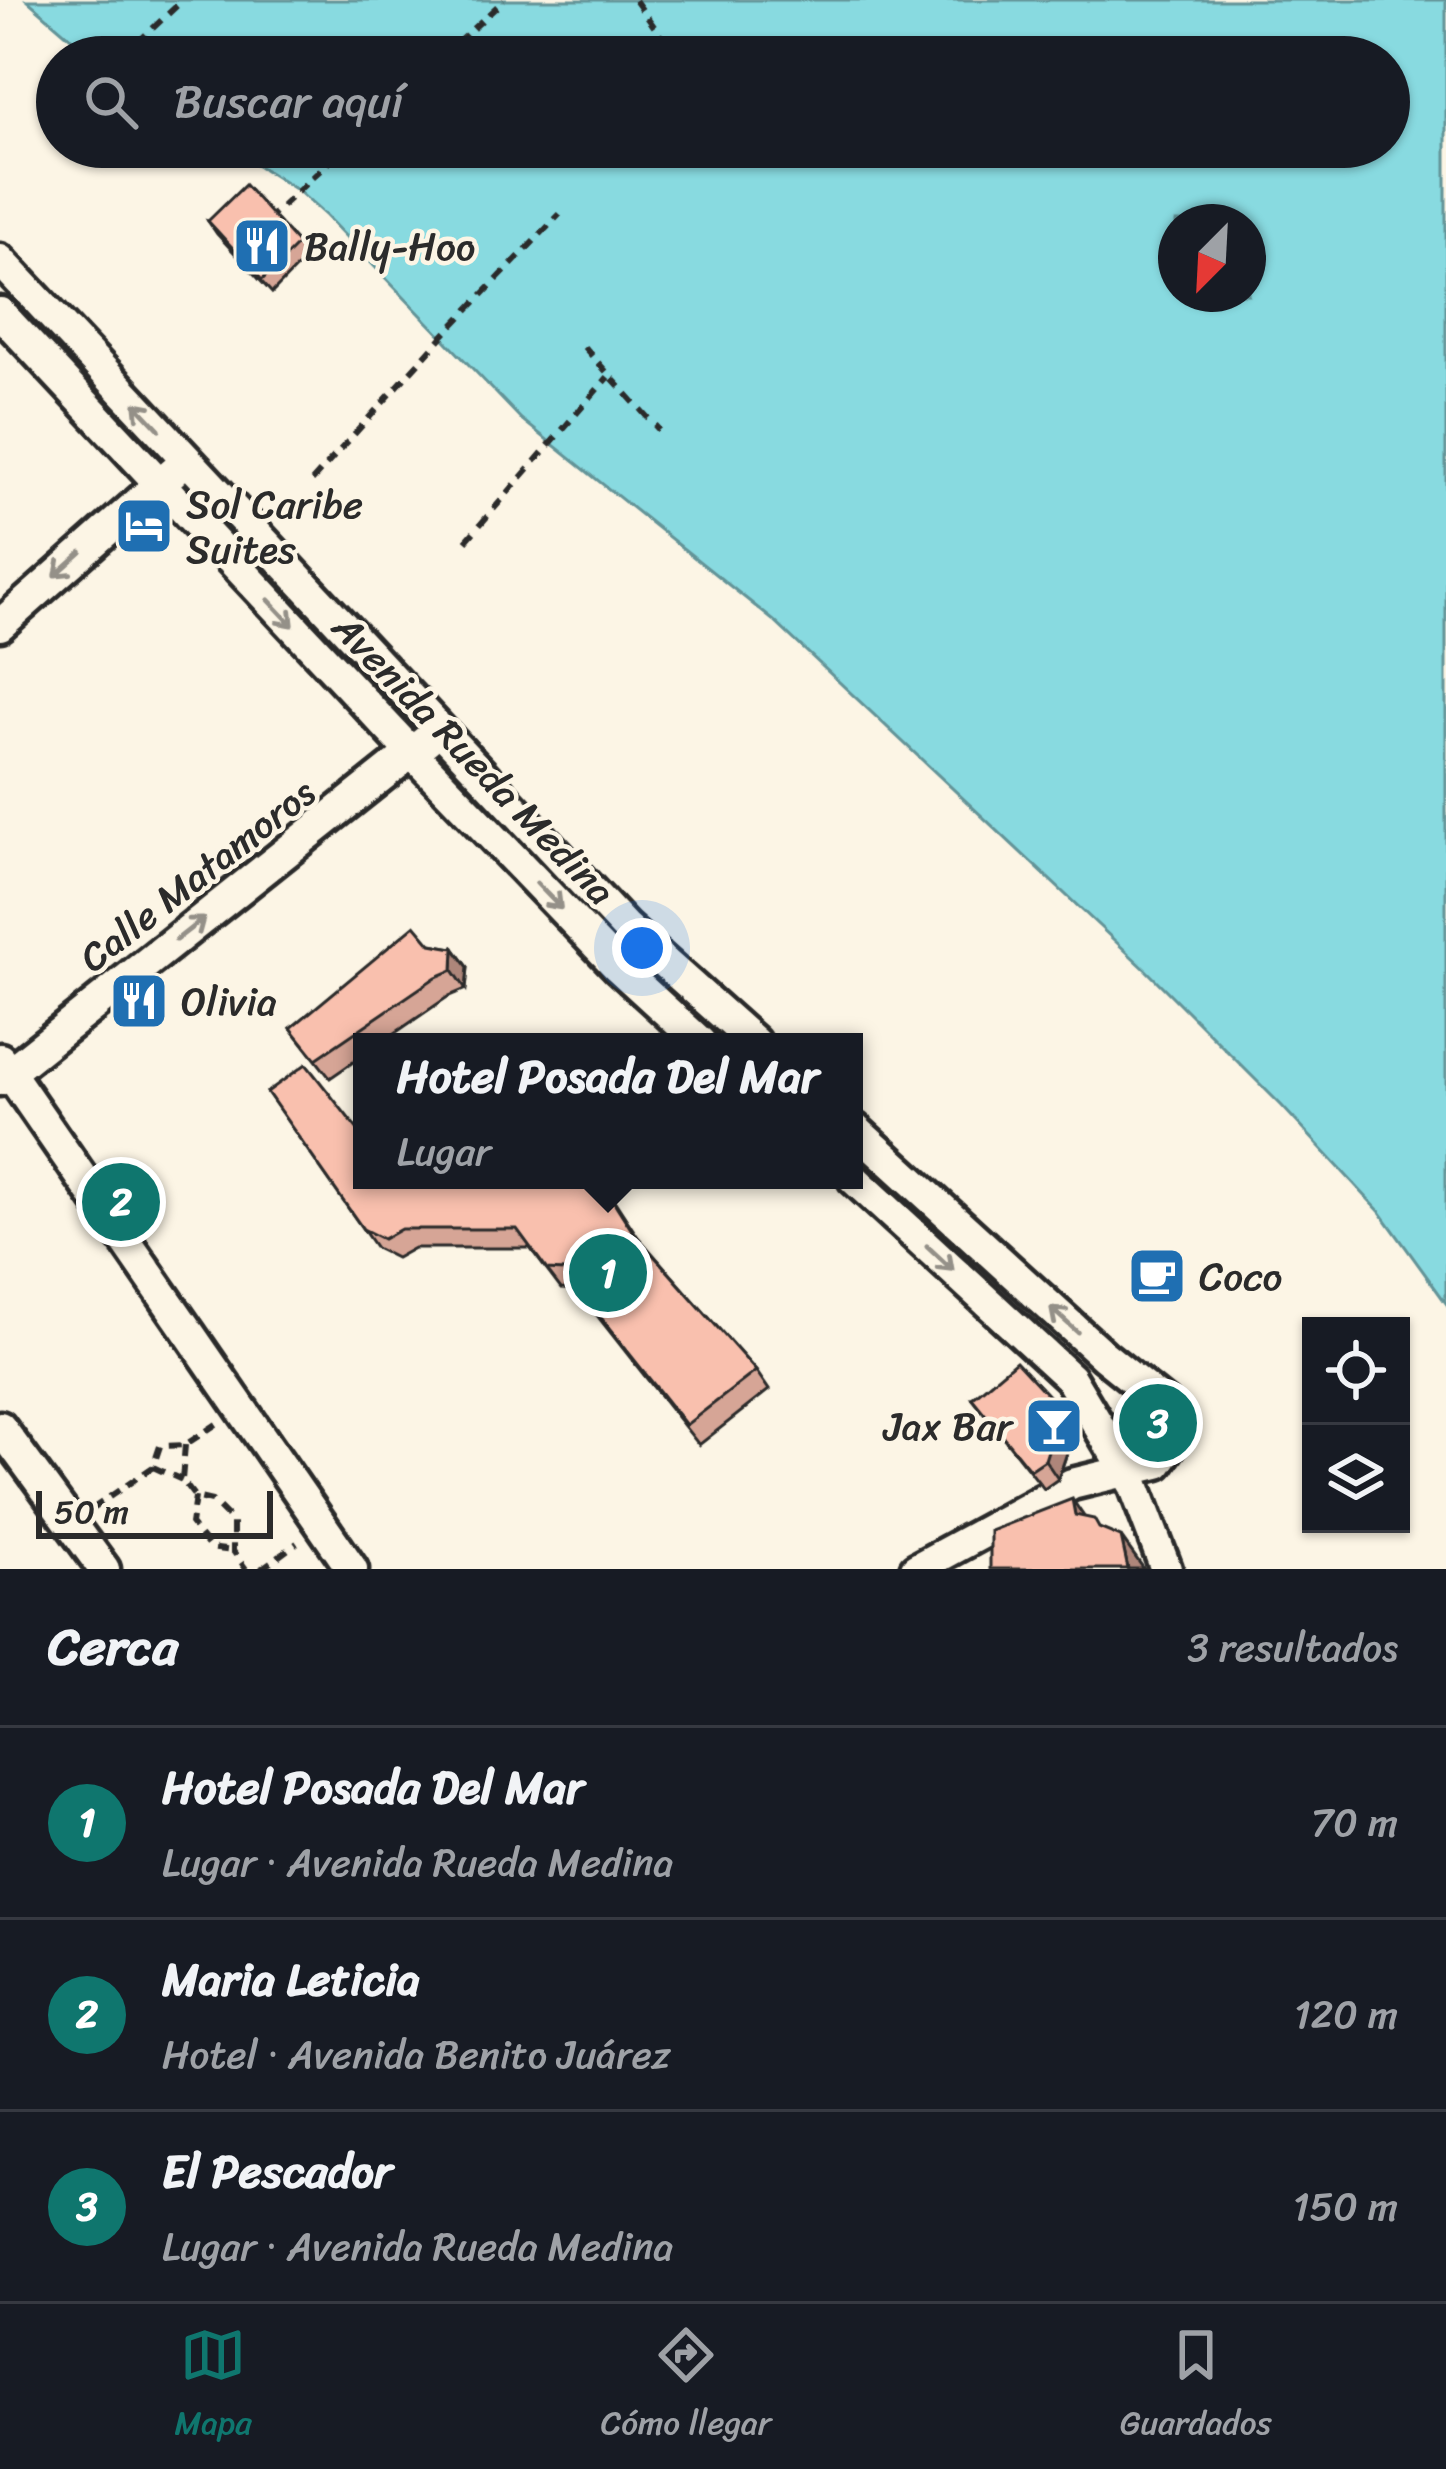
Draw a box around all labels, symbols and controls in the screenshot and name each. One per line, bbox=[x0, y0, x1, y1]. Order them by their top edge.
search box bbox=[36, 36, 1410, 168]
text: Buscar aquí bbox=[174, 62, 403, 142]
icon: search bbox=[78, 69, 144, 135]
north arrow bbox=[1158, 204, 1266, 312]
place label: Bally-Hoo bbox=[304, 212, 475, 281]
restaurant icon: Bally-Hoo bbox=[231, 215, 293, 277]
one-way arrow bbox=[133, 402, 161, 431]
place label: Sol Caribe Suites bbox=[186, 470, 363, 584]
hotel icon: Sol Caribe Suites bbox=[113, 495, 175, 557]
one-way arrow bbox=[54, 550, 84, 577]
street label: Avenida Rueda Medina bbox=[314, 595, 633, 922]
one-way arrow bbox=[267, 597, 294, 627]
street label: Calle Matamoros bbox=[63, 760, 331, 990]
one-way arrow bbox=[535, 881, 563, 910]
one-way arrow bbox=[174, 916, 206, 943]
your location bbox=[612, 918, 672, 978]
place label: Olivia bbox=[181, 967, 277, 1036]
restaurant icon: Olivia bbox=[108, 970, 170, 1032]
popup bbox=[353, 1033, 863, 1189]
text: Hotel Posada Del Mar bbox=[397, 1037, 819, 1117]
text: Lugar bbox=[397, 1117, 491, 1186]
pin: 2 bbox=[82, 1157, 160, 1247]
pin: 1 bbox=[569, 1228, 647, 1318]
place label: Coco bbox=[1199, 1242, 1282, 1311]
one-way arrow bbox=[924, 1244, 954, 1271]
cafe icon: Coco bbox=[1126, 1245, 1188, 1307]
one-way arrow bbox=[1049, 1306, 1079, 1334]
map controls bbox=[1302, 1317, 1410, 1533]
button: locate bbox=[1302, 1317, 1410, 1425]
pin: 3 bbox=[1119, 1378, 1197, 1468]
place label: Jax Bar bbox=[881, 1392, 1014, 1461]
bar icon: Jax Bar bbox=[1023, 1395, 1085, 1457]
button: layers bbox=[1302, 1425, 1410, 1533]
text: 50 m bbox=[54, 1483, 129, 1541]
scale bar bbox=[36, 1485, 273, 1538]
text: Cerca bbox=[48, 1602, 178, 1692]
text: 3 resultados bbox=[1187, 1613, 1398, 1682]
text: Hotel Posada Del Mar bbox=[162, 1748, 584, 1828]
text: 1 bbox=[79, 1788, 95, 1857]
text: 70 m bbox=[1311, 1788, 1398, 1857]
text: Lugar · Avenida Rueda Medina bbox=[162, 1828, 673, 1897]
text: Maria Leticia bbox=[162, 1940, 420, 2020]
text: 2 bbox=[76, 1980, 98, 2049]
text: 120 m bbox=[1294, 1980, 1398, 2049]
text: Hotel · Avenida Benito Juárez bbox=[162, 2020, 670, 2089]
text: El Pescador bbox=[162, 2132, 392, 2212]
text: 3 bbox=[76, 2172, 98, 2241]
text: 150 m bbox=[1293, 2172, 1398, 2241]
text: Lugar · Avenida Rueda Medina bbox=[162, 2212, 673, 2281]
tab: Mapa bbox=[174, 2322, 252, 2452]
tab: Cómo llegar bbox=[601, 2322, 771, 2452]
tab: Guardados bbox=[1120, 2322, 1272, 2452]

